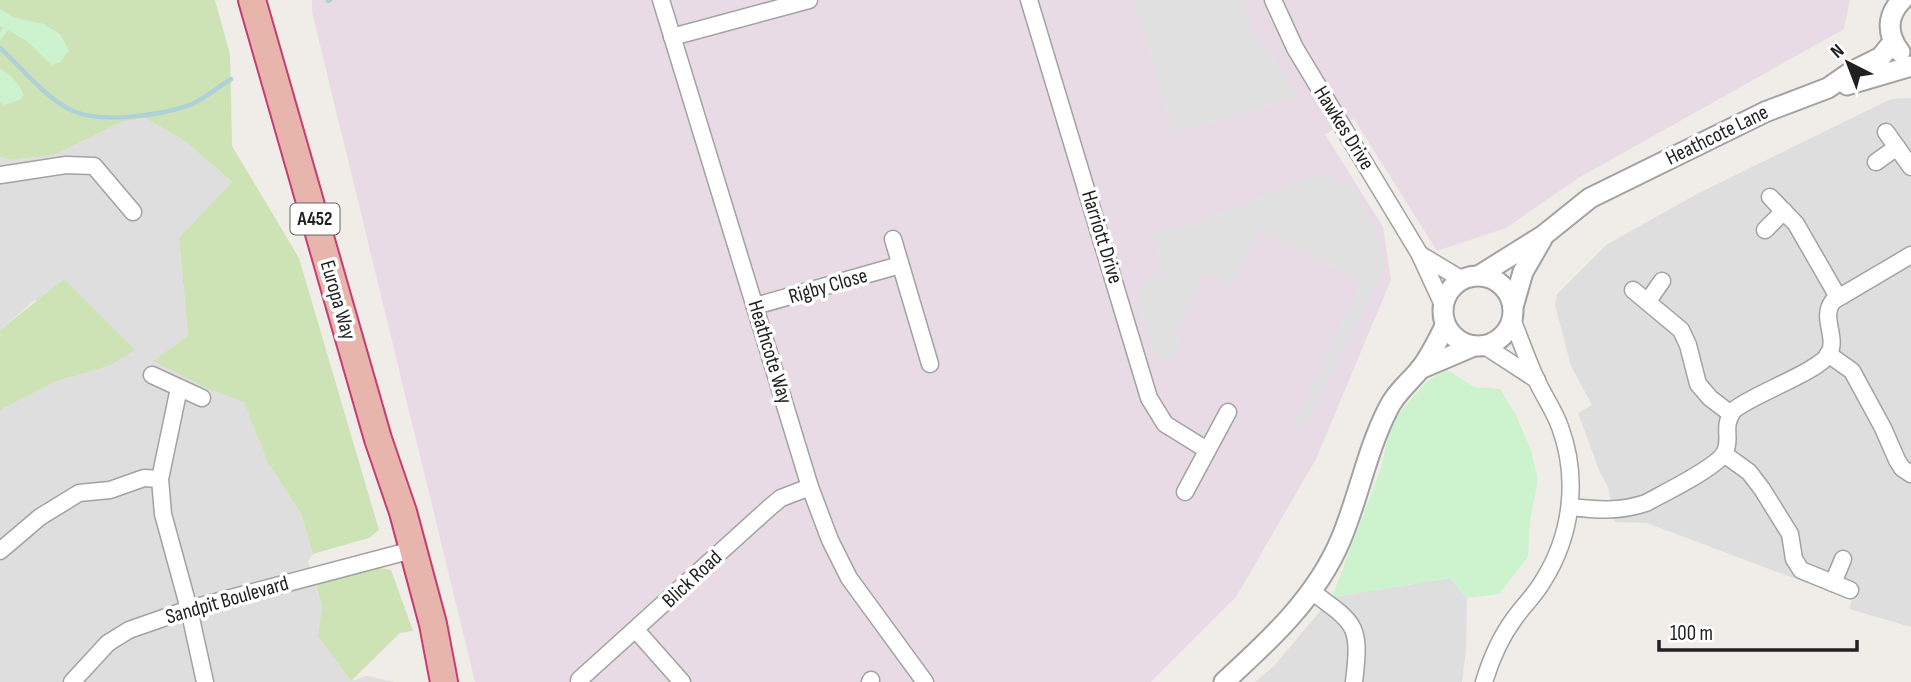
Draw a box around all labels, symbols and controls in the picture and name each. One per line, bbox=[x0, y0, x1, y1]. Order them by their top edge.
north arrow bbox=[1813, 28, 1883, 98]
text: N bbox=[1826, 40, 1849, 63]
street label: Hawkes Drive bbox=[1308, 81, 1380, 175]
street label: Heathcote Lane bbox=[1662, 99, 1772, 171]
street label: Harriott Drive bbox=[1076, 187, 1128, 287]
road number: A452 bbox=[290, 204, 340, 234]
street label: Europa Way bbox=[315, 258, 361, 342]
street label: Rigby Close bbox=[786, 263, 870, 309]
street label: Heathcote Way bbox=[742, 297, 798, 407]
street label: Blick Road bbox=[657, 545, 727, 613]
street label: Sandpit Boulevard bbox=[163, 571, 291, 629]
scale bar bbox=[1659, 608, 1857, 652]
text: 100 m bbox=[1670, 621, 1713, 646]

